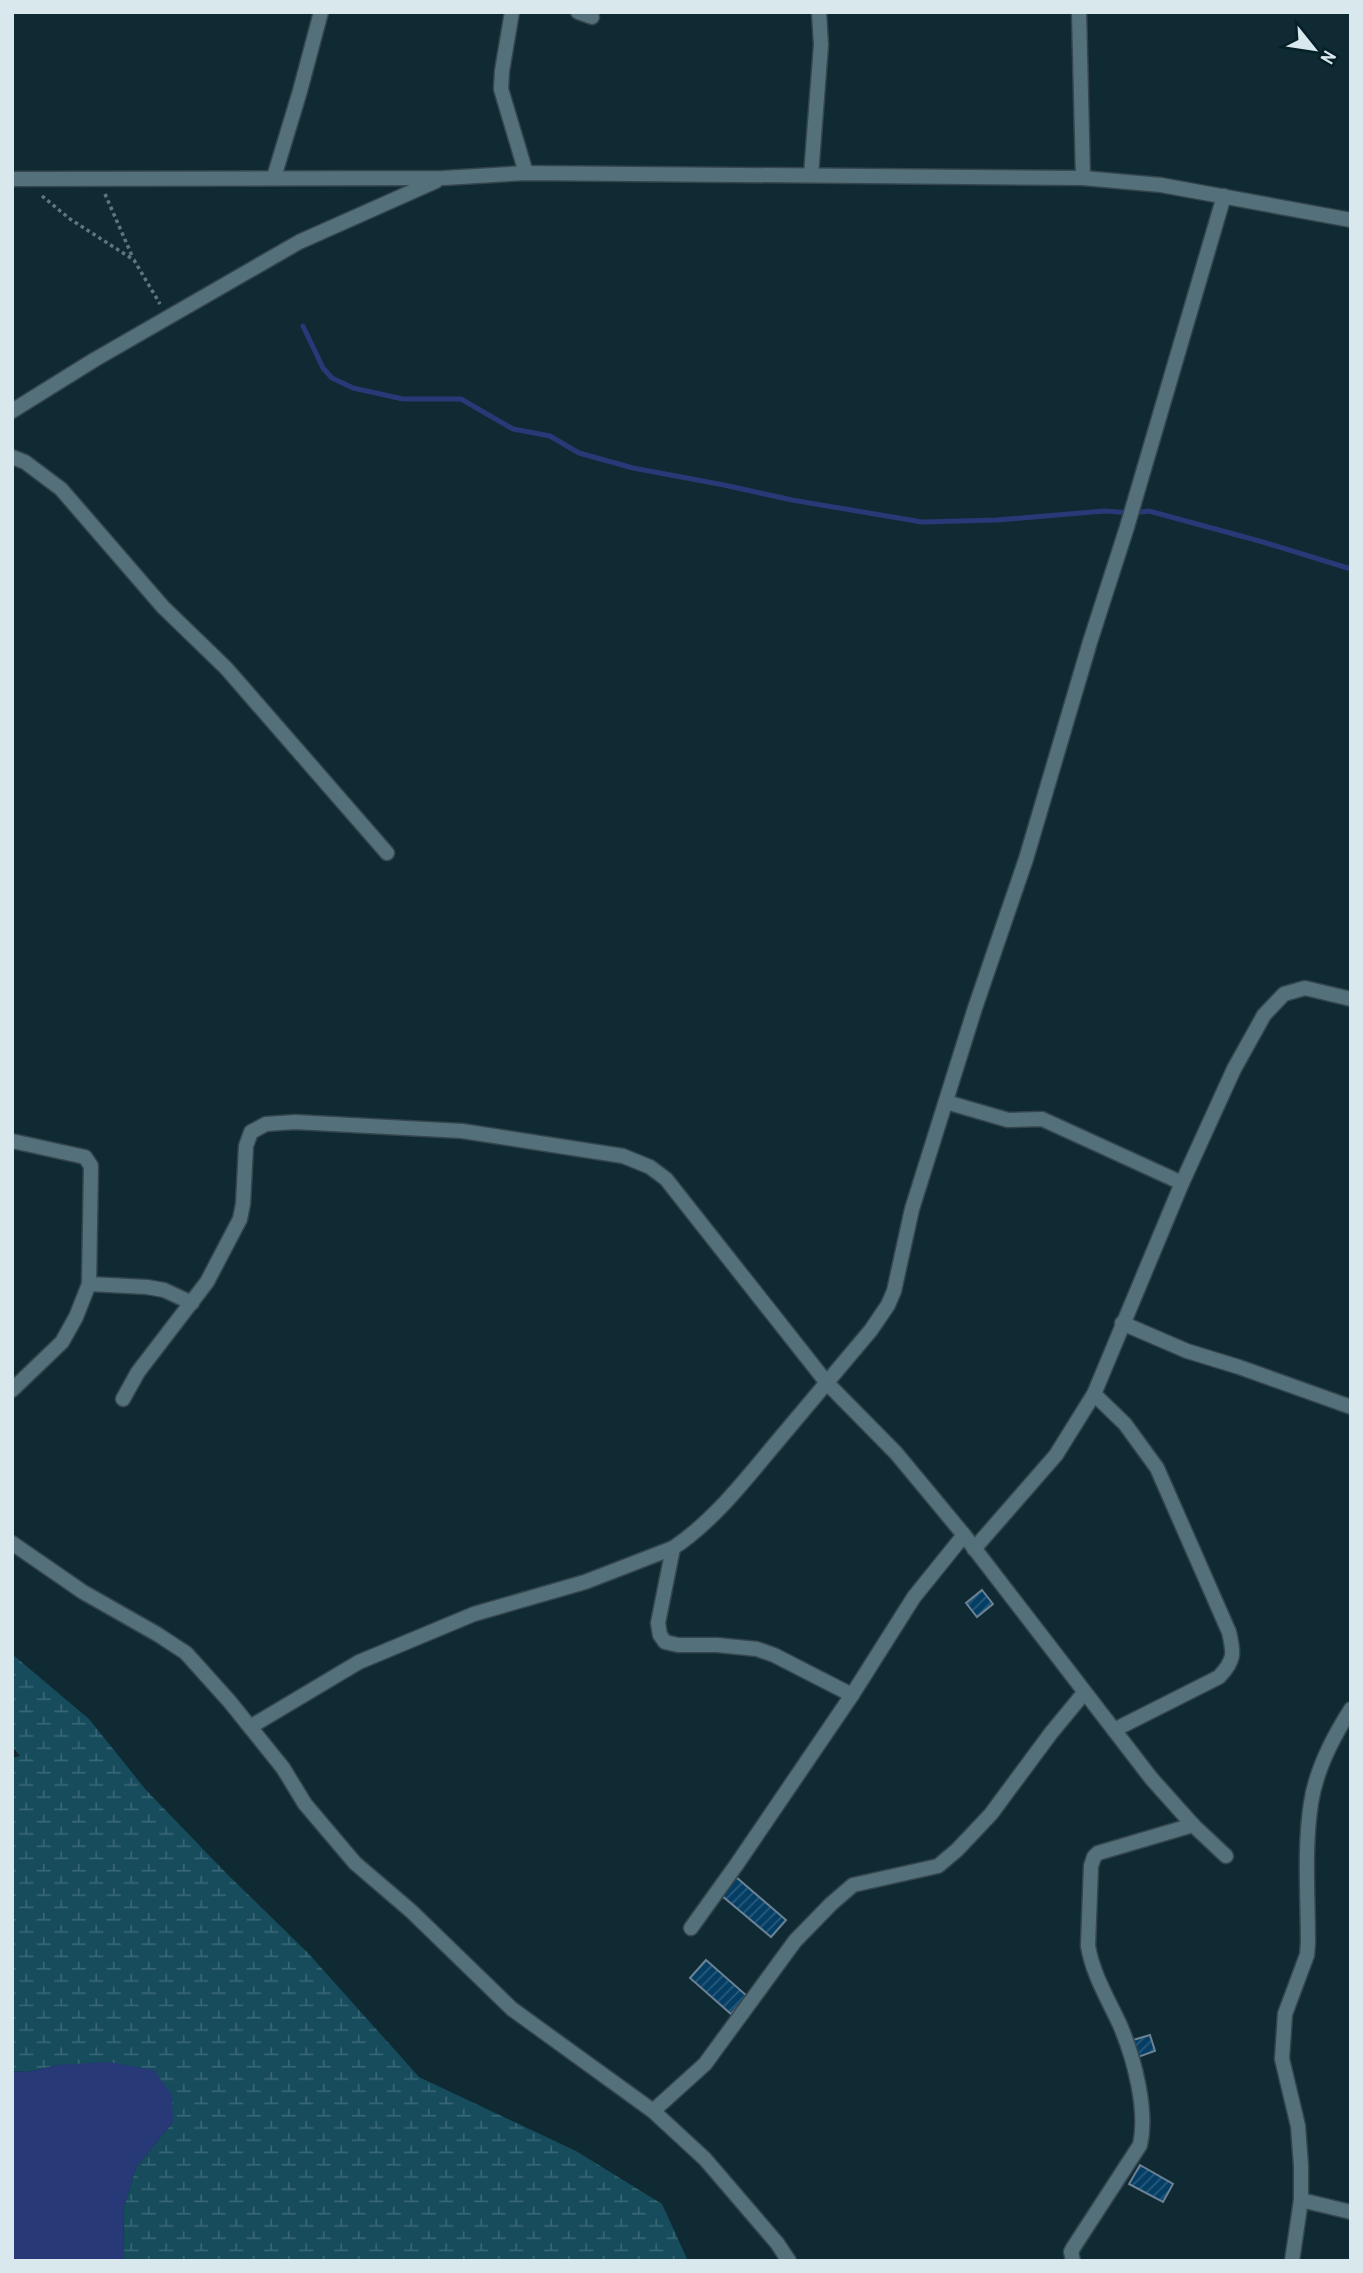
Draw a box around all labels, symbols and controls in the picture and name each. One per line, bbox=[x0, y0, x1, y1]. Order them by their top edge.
north arrow bbox=[1279, 14, 1349, 84]
text: N bbox=[1315, 46, 1343, 69]

